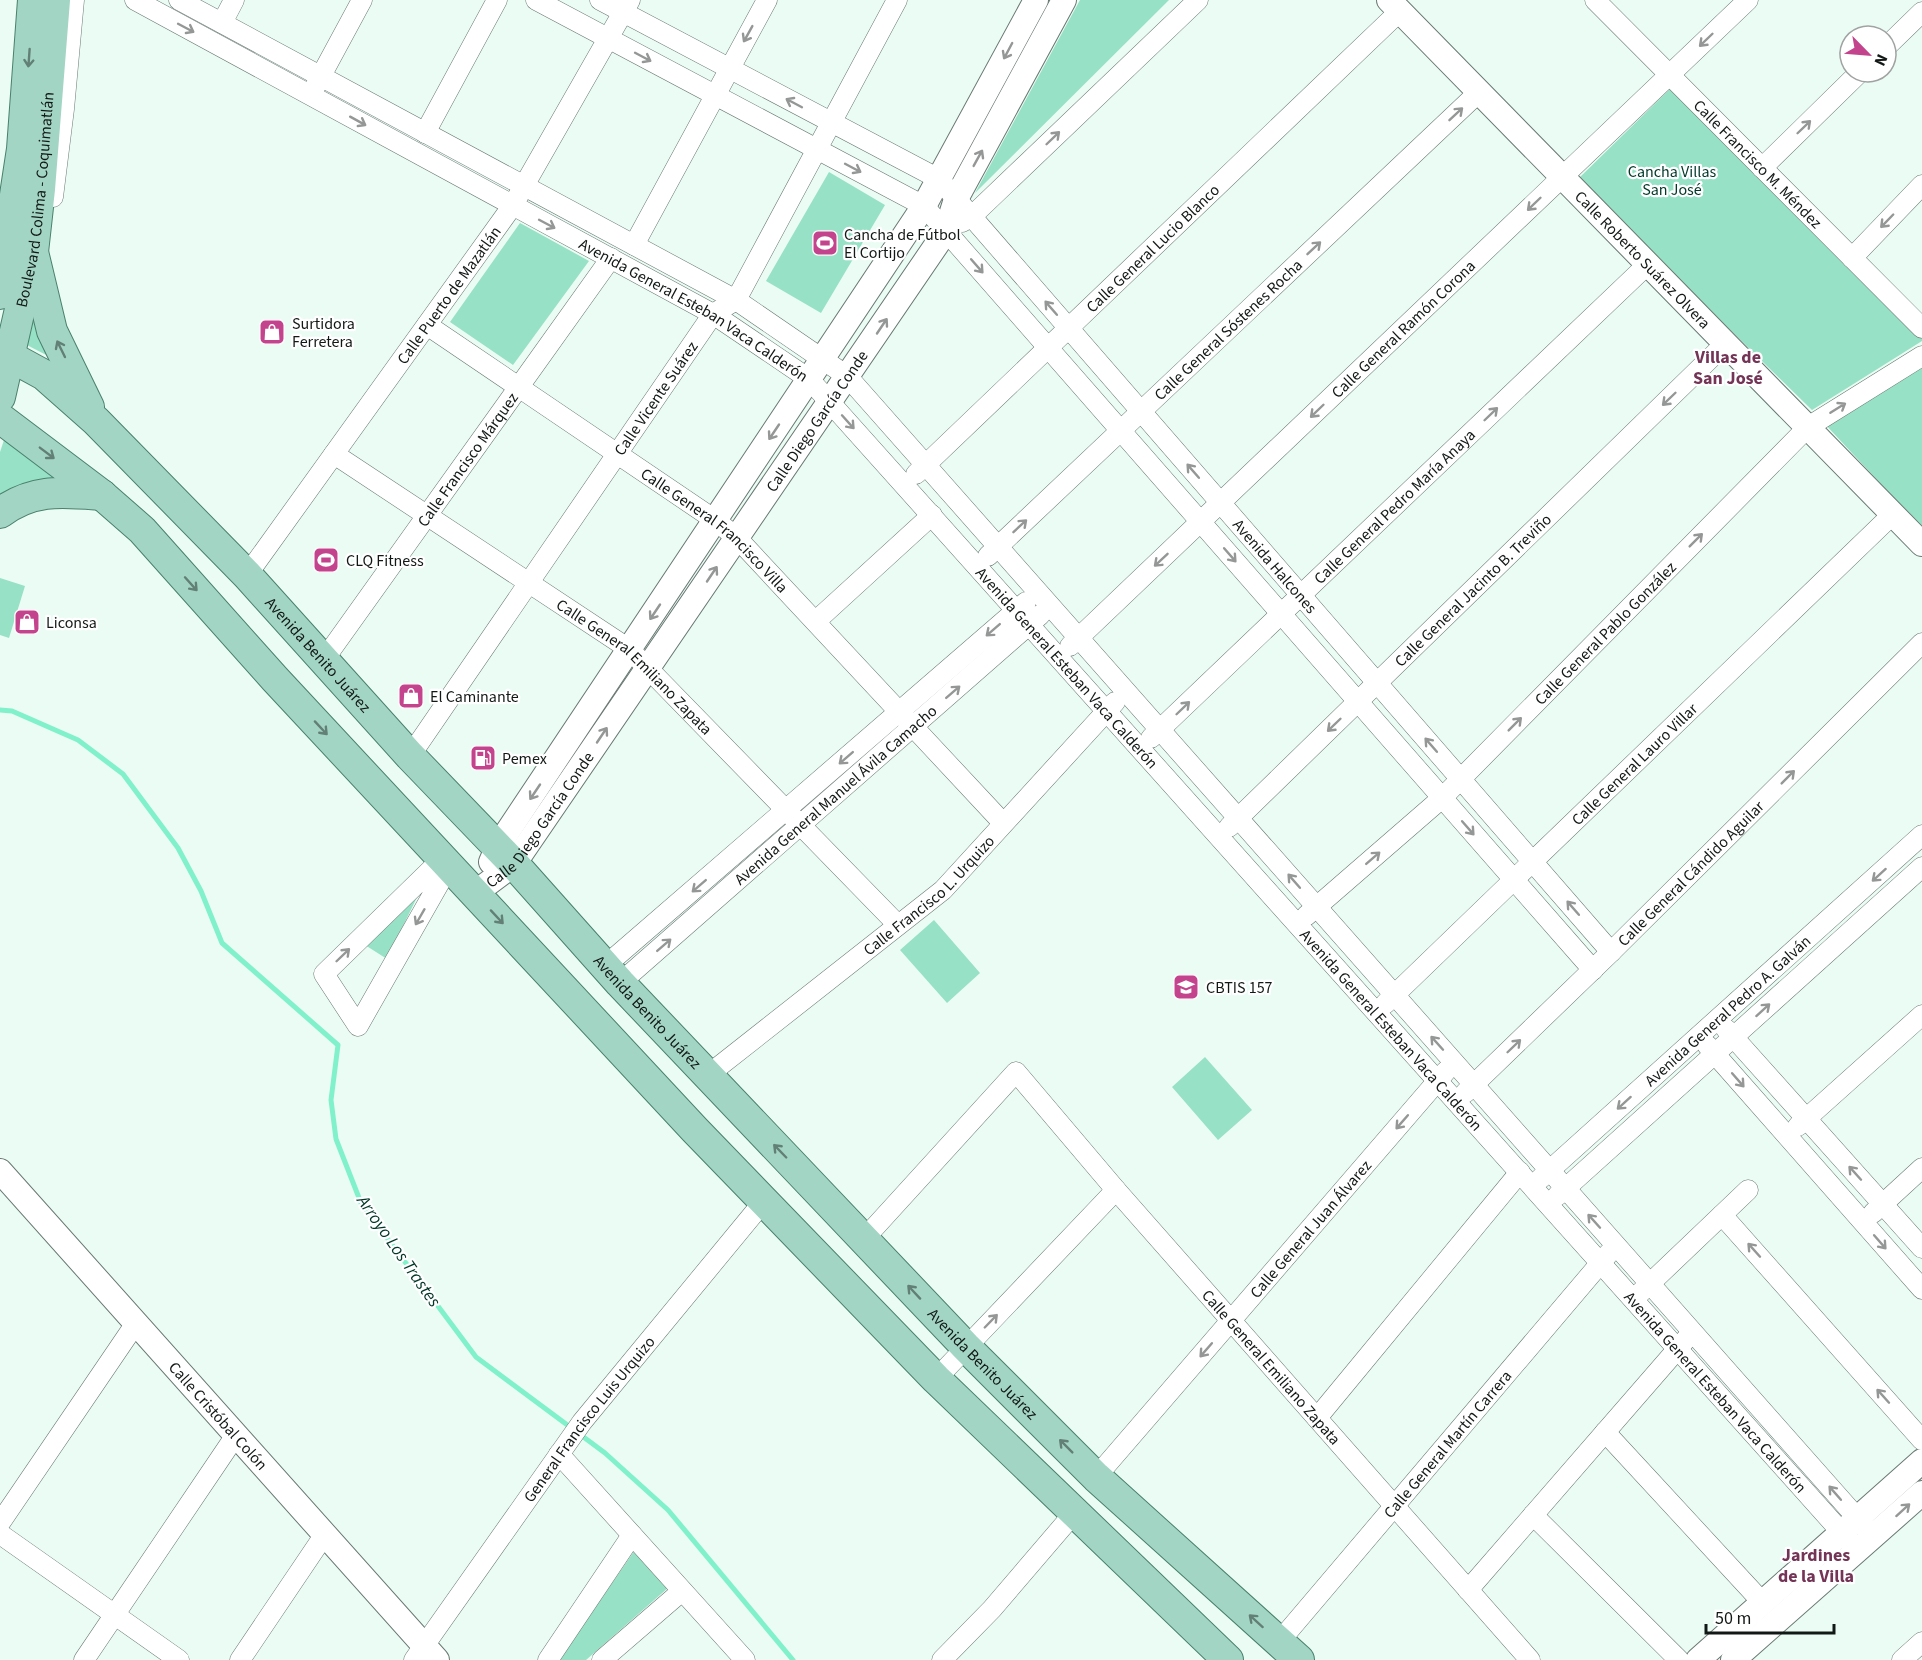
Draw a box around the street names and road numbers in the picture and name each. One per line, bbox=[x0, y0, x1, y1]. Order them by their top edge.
street label: Boulevard Colima - Coquimatlán bbox=[11, 91, 60, 310]
street label: Calle Francisco M. Méndez bbox=[1688, 95, 1827, 234]
street label: Calle General Lucio Blanco bbox=[1081, 180, 1225, 318]
street label: Calle Roberto Suárez Olvera bbox=[1569, 186, 1715, 334]
street label: Calle Puerto de Mazatlán bbox=[392, 222, 506, 369]
street label: Avenida General Esteban Vaca Calderón bbox=[575, 233, 812, 387]
street label: Calle General Sóstenes Rocha bbox=[1149, 255, 1308, 406]
street label: Calle General Ramón Corona bbox=[1327, 255, 1481, 403]
street label: Calle Vicente Suárez bbox=[609, 337, 703, 460]
street label: Calle Diego García Conde bbox=[761, 346, 873, 497]
street label: Calle Francisco Márquez bbox=[412, 388, 524, 531]
street label: Calle General Pedro María Anaya bbox=[1309, 424, 1480, 589]
street label: Calle General Francisco Villa bbox=[636, 463, 793, 598]
street label: Calle General Jacinto B. Treviño bbox=[1390, 509, 1557, 672]
street label: Avenida Halcones bbox=[1227, 515, 1322, 619]
street label: Calle General Pablo González bbox=[1530, 557, 1682, 710]
street label: Avenida General Esteban Vaca Calderón bbox=[970, 563, 1163, 774]
street label: Avenida Benito Juárez bbox=[260, 592, 376, 718]
street label: Calle General Emiliano Zapata bbox=[552, 594, 717, 740]
street label: Calle General Lauro Villar bbox=[1567, 698, 1703, 831]
street label: Avenida General Manuel Ávila Camacho bbox=[730, 700, 942, 890]
street label: Calle Diego García Conde bbox=[481, 748, 599, 893]
street label: Calle General Cándido Aguilar bbox=[1613, 796, 1770, 951]
street label: Calle Francisco L. Urquizo bbox=[859, 831, 1000, 961]
street label: Avenida General Esteban Vaca Calderón bbox=[1295, 925, 1487, 1136]
street label: Avenida General Pedro A. Galván bbox=[1640, 930, 1816, 1092]
street label: Avenida Benito Juárez bbox=[588, 951, 706, 1074]
street label: Calle General Juan Álvarez bbox=[1245, 1155, 1377, 1303]
street label: Calle General Emiliano Zapata bbox=[1197, 1285, 1345, 1450]
street label: Avenida General Esteban Vaca Calderón bbox=[1619, 1287, 1811, 1498]
street label: Avenida Benito Juárez bbox=[922, 1303, 1042, 1425]
street label: General Francisco Luis Urquizo bbox=[519, 1332, 660, 1507]
street label: Calle Cristóbal Colón bbox=[163, 1357, 272, 1475]
street label: Calle General Martín Carrera bbox=[1379, 1366, 1517, 1523]

